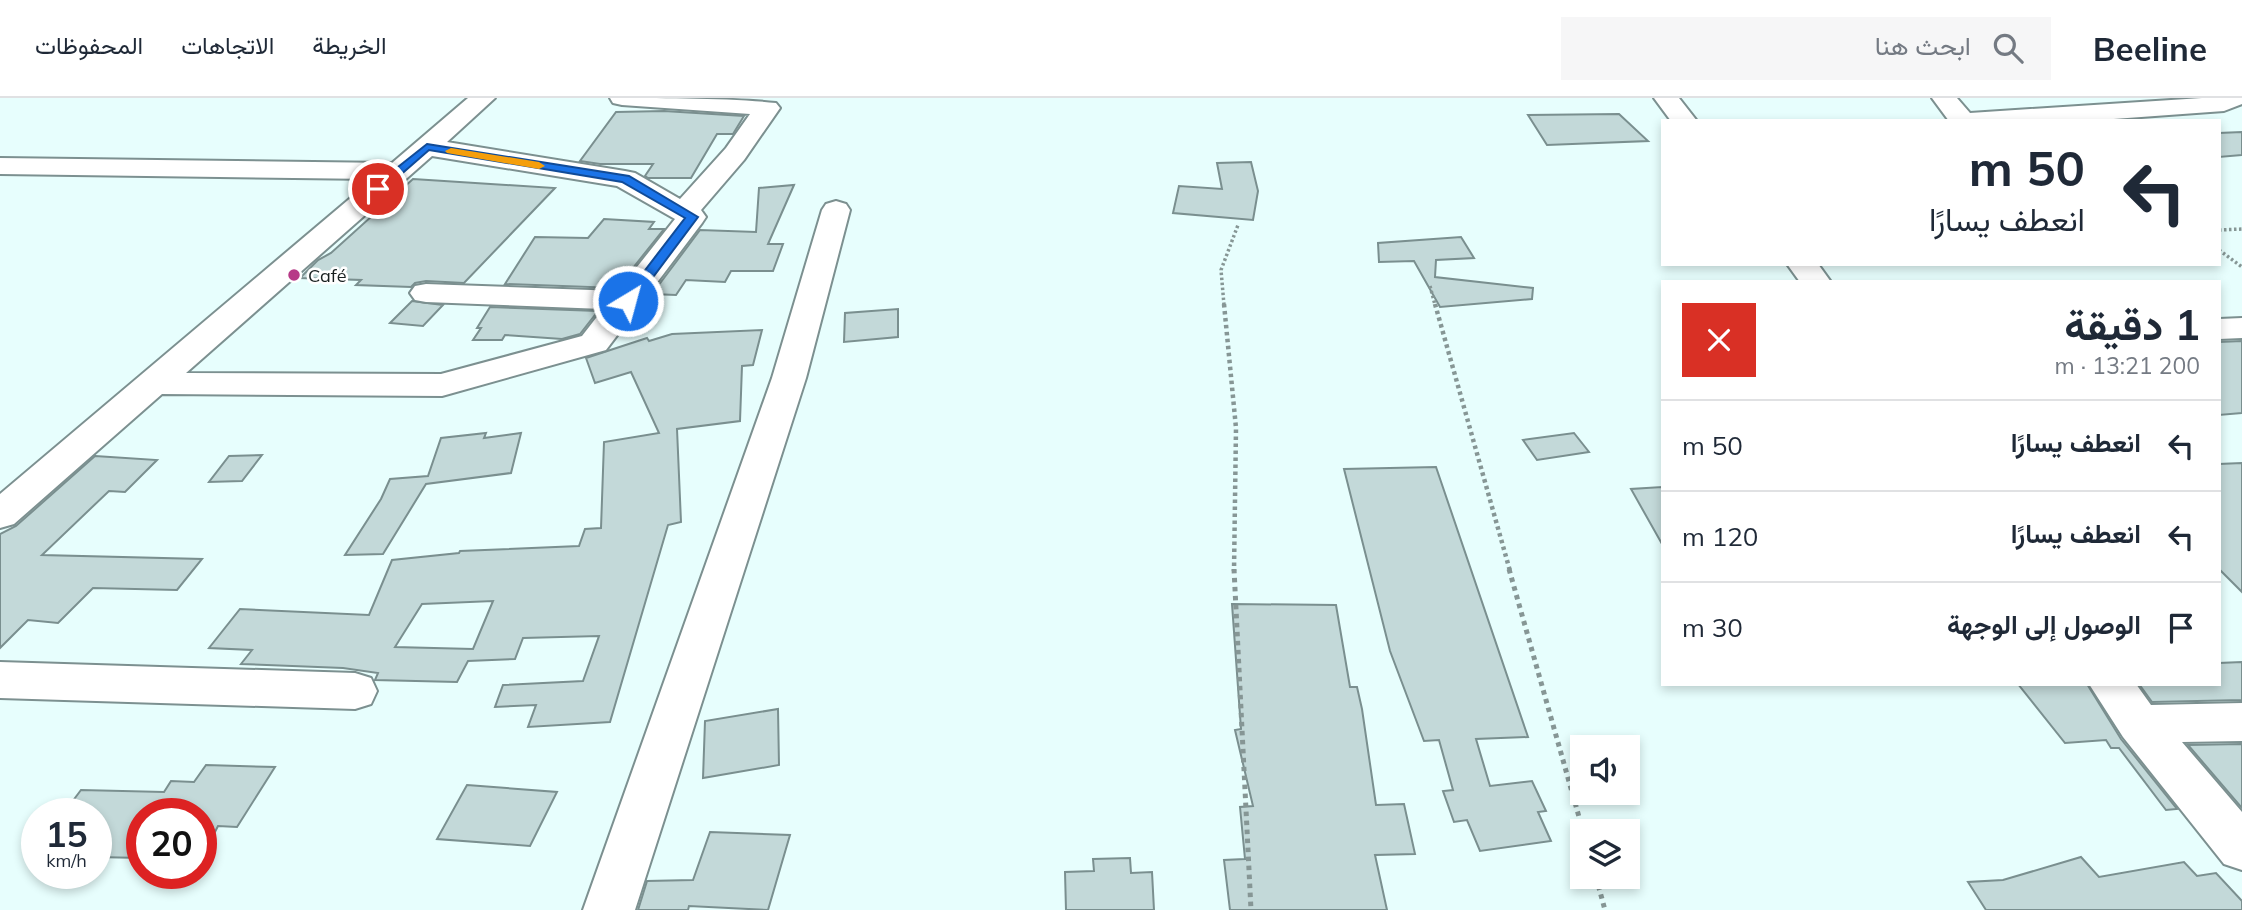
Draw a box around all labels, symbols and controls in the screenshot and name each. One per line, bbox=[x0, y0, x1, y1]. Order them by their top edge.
search box bbox=[1561, 17, 2051, 80]
text: Beeline bbox=[2093, 28, 2207, 69]
text: ابحث هنا bbox=[1875, 29, 1971, 62]
icon: search bbox=[1989, 29, 2027, 67]
text: المحفوظات bbox=[35, 30, 143, 60]
text: الاتجاهات bbox=[181, 30, 274, 60]
text: الخريطة bbox=[312, 30, 387, 60]
text: 50 m bbox=[1969, 137, 2085, 198]
icon: left bbox=[2109, 147, 2200, 238]
pin bbox=[348, 159, 408, 219]
icon: arrive bbox=[359, 170, 397, 208]
text: انعطف يسارًا bbox=[1929, 199, 2085, 239]
place label: Café bbox=[308, 264, 346, 287]
position arrow bbox=[591, 264, 665, 338]
marker: Café bbox=[286, 267, 302, 283]
text: 1 دقيقة bbox=[2064, 298, 2200, 351]
button: close bbox=[1682, 303, 1756, 377]
text: 200 m · 13:21 bbox=[2055, 351, 2200, 380]
text: انعطف يسارًا bbox=[2011, 426, 2141, 459]
icon: left bbox=[2162, 427, 2200, 465]
text: 50 m bbox=[1682, 429, 1743, 462]
text: انعطف يسارًا bbox=[2011, 517, 2141, 550]
icon: left bbox=[2162, 518, 2200, 556]
text: 120 m bbox=[1682, 520, 1758, 553]
text: الوصول إلى الوجهة bbox=[1947, 608, 2141, 641]
icon: arrive bbox=[2162, 609, 2200, 647]
text: 30 m bbox=[1682, 611, 1743, 644]
map controls bbox=[1570, 735, 1640, 889]
button: sound bbox=[1570, 735, 1640, 805]
speed limit sign: 20 bbox=[126, 798, 217, 889]
text: 15 bbox=[45, 812, 88, 856]
button: layers bbox=[1570, 819, 1640, 889]
text: km/h bbox=[46, 849, 87, 872]

